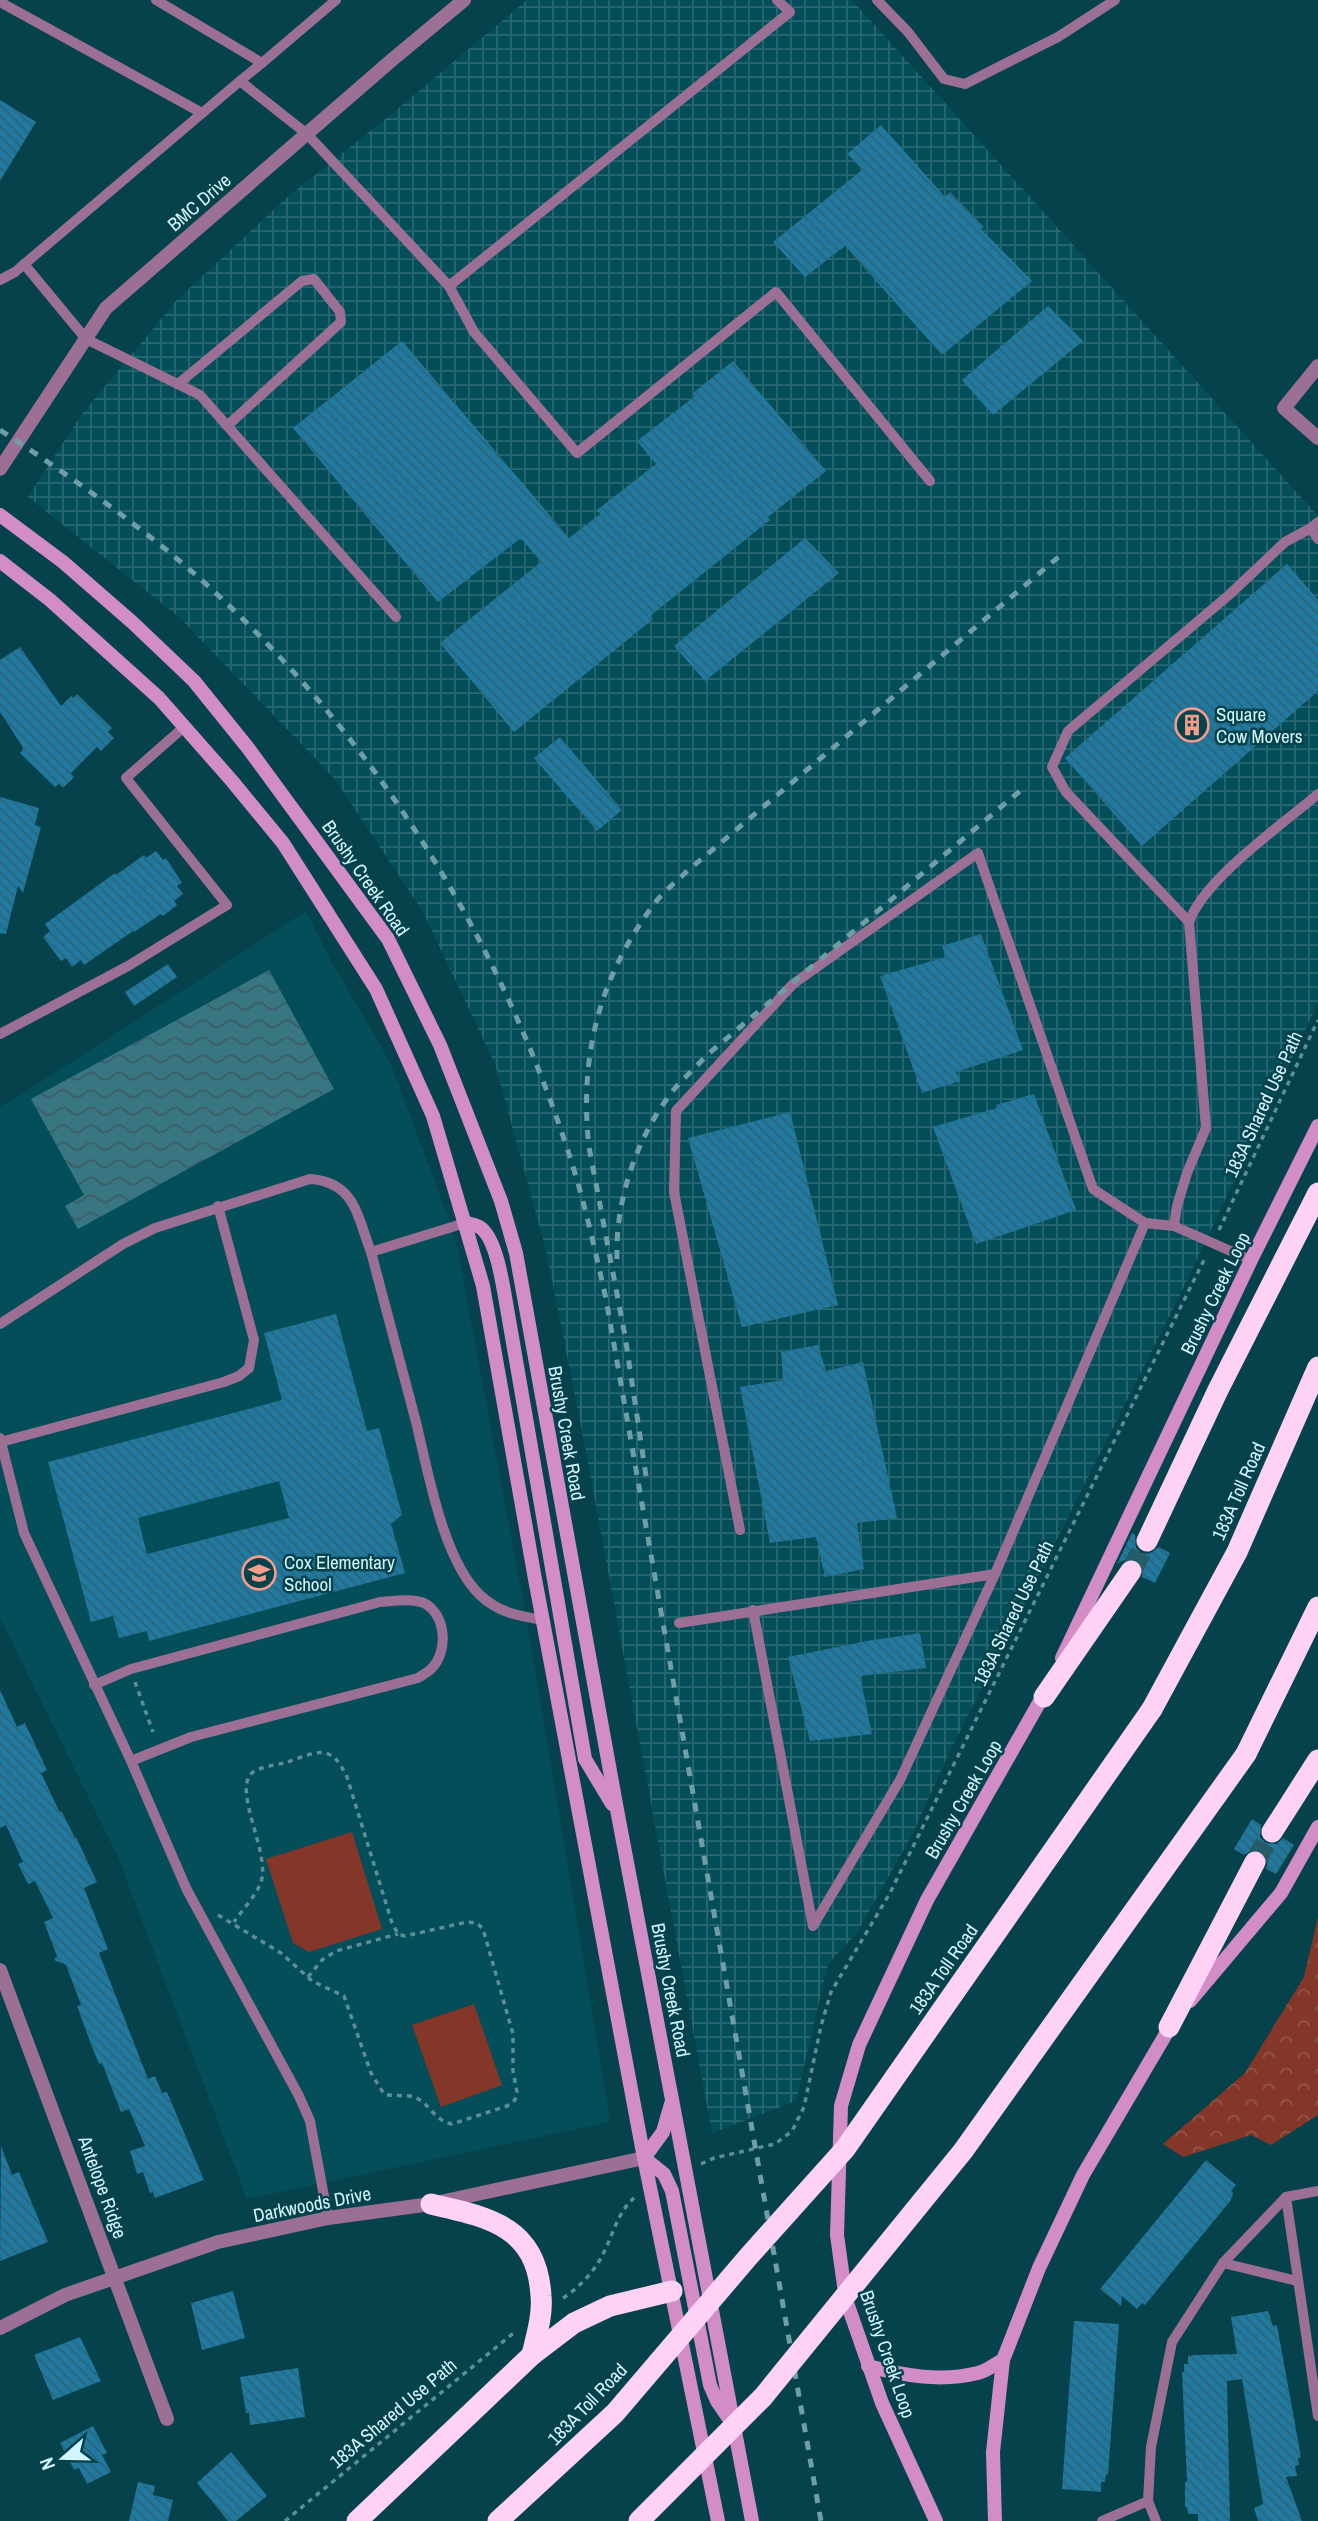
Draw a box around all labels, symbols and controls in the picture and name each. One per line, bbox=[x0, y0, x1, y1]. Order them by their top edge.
street label: BMC Drive bbox=[162, 167, 236, 237]
place label: Square Cow Movers bbox=[1216, 701, 1303, 749]
building icon: Square Cow Movers bbox=[1173, 706, 1211, 744]
street label: Brushy Creek Road bbox=[316, 815, 416, 941]
street label: 183A Shared Use Path bbox=[1218, 1027, 1308, 1181]
street label: Brushy Creek Loop bbox=[1174, 1227, 1256, 1359]
street label: Brushy Creek Road bbox=[542, 1364, 592, 1502]
street label: 183A Toll Road bbox=[1205, 1438, 1271, 1544]
street label: 183A Shared Use Path bbox=[967, 1536, 1059, 1690]
place label: Cox Elementary School bbox=[284, 1549, 395, 1597]
school or university icon: Cox Elementary School bbox=[240, 1554, 278, 1592]
street label: Brushy Creek Loop bbox=[918, 1735, 1008, 1863]
street label: 183A Toll Road bbox=[902, 1919, 984, 2019]
street label: Brushy Creek Road bbox=[645, 1921, 697, 2059]
street label: Antelope Ridge bbox=[72, 2131, 134, 2242]
street label: Darkwoods Drive bbox=[251, 2180, 373, 2228]
street label: Brushy Creek Loop bbox=[854, 2287, 922, 2421]
street label: 183A Shared Use Path bbox=[324, 2352, 462, 2474]
street label: 183A Toll Road bbox=[541, 2357, 633, 2451]
north arrow bbox=[28, 2423, 98, 2493]
text: N bbox=[33, 2454, 61, 2474]

